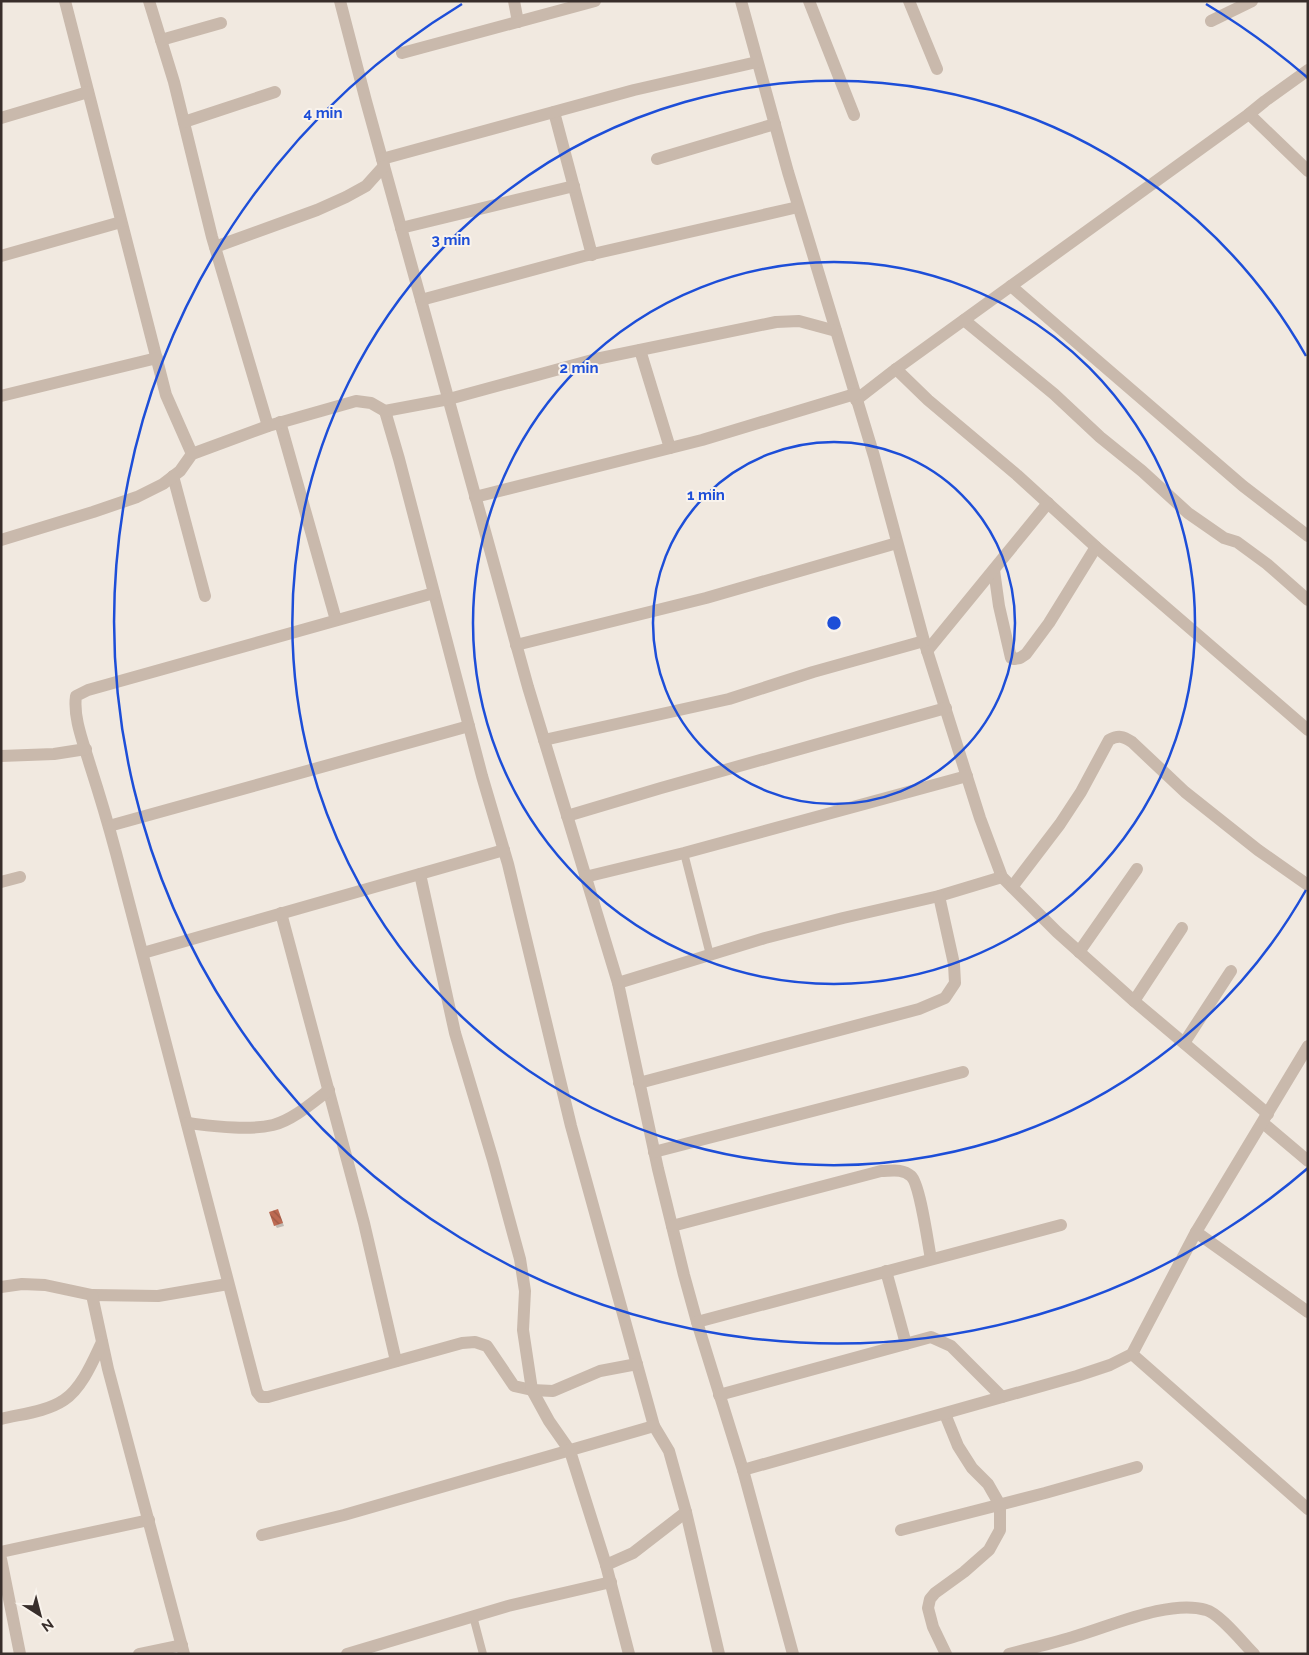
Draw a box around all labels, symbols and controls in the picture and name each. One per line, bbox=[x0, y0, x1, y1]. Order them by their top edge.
text: 4 min bbox=[303, 104, 343, 122]
text: 3 min bbox=[432, 231, 470, 249]
text: 2 min bbox=[560, 359, 598, 377]
text: 1 min bbox=[687, 486, 725, 504]
centre of rings bbox=[825, 614, 843, 632]
north arrow bbox=[15, 1590, 65, 1640]
text: N bbox=[39, 1616, 57, 1635]

